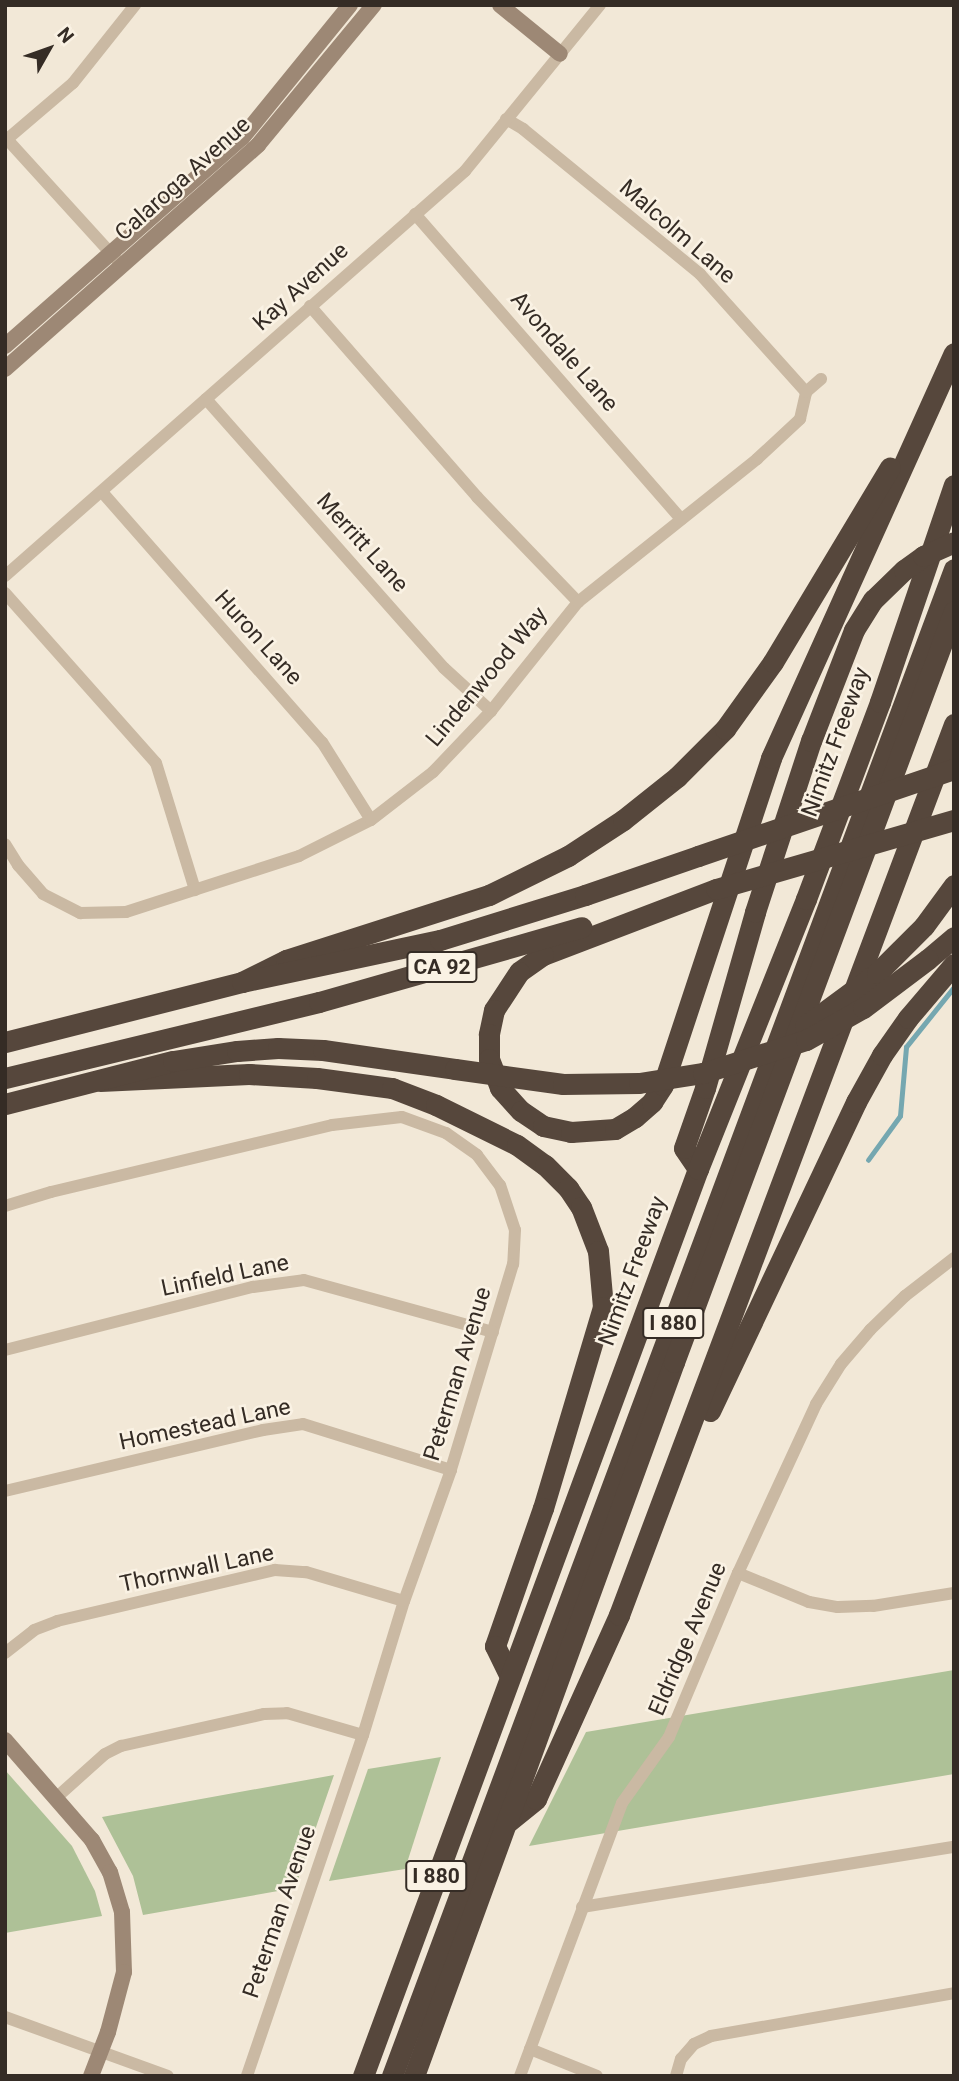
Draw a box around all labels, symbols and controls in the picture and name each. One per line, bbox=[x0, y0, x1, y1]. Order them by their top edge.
north arrow bbox=[14, 14, 84, 84]
text: N bbox=[52, 23, 79, 48]
street label: Calaroga Avenue bbox=[110, 111, 256, 247]
street label: Malcolm Lane bbox=[613, 174, 741, 290]
street label: Kay Avenue bbox=[248, 237, 354, 337]
street label: Avondale Lane bbox=[504, 286, 624, 418]
street label: Merritt Lane bbox=[310, 488, 414, 598]
street label: Huron Lane bbox=[208, 585, 308, 691]
street label: Lindenwood Way bbox=[421, 601, 553, 753]
street label: Nimitz Freeway bbox=[796, 663, 876, 821]
road number: CA 92 bbox=[405, 950, 479, 984]
street label: Nimitz Freeway bbox=[593, 1192, 673, 1350]
street label: Linfield Lane bbox=[159, 1249, 291, 1303]
street label: Peterman Avenue bbox=[418, 1284, 498, 1464]
road number: I 880 bbox=[642, 1306, 704, 1340]
street label: Homestead Lane bbox=[117, 1393, 293, 1457]
street label: Thornwall Lane bbox=[118, 1539, 276, 1599]
street label: Eldridge Avenue bbox=[643, 1558, 733, 1720]
street label: Peterman Avenue bbox=[238, 1822, 322, 2002]
road number: I 880 bbox=[404, 1858, 467, 1894]

